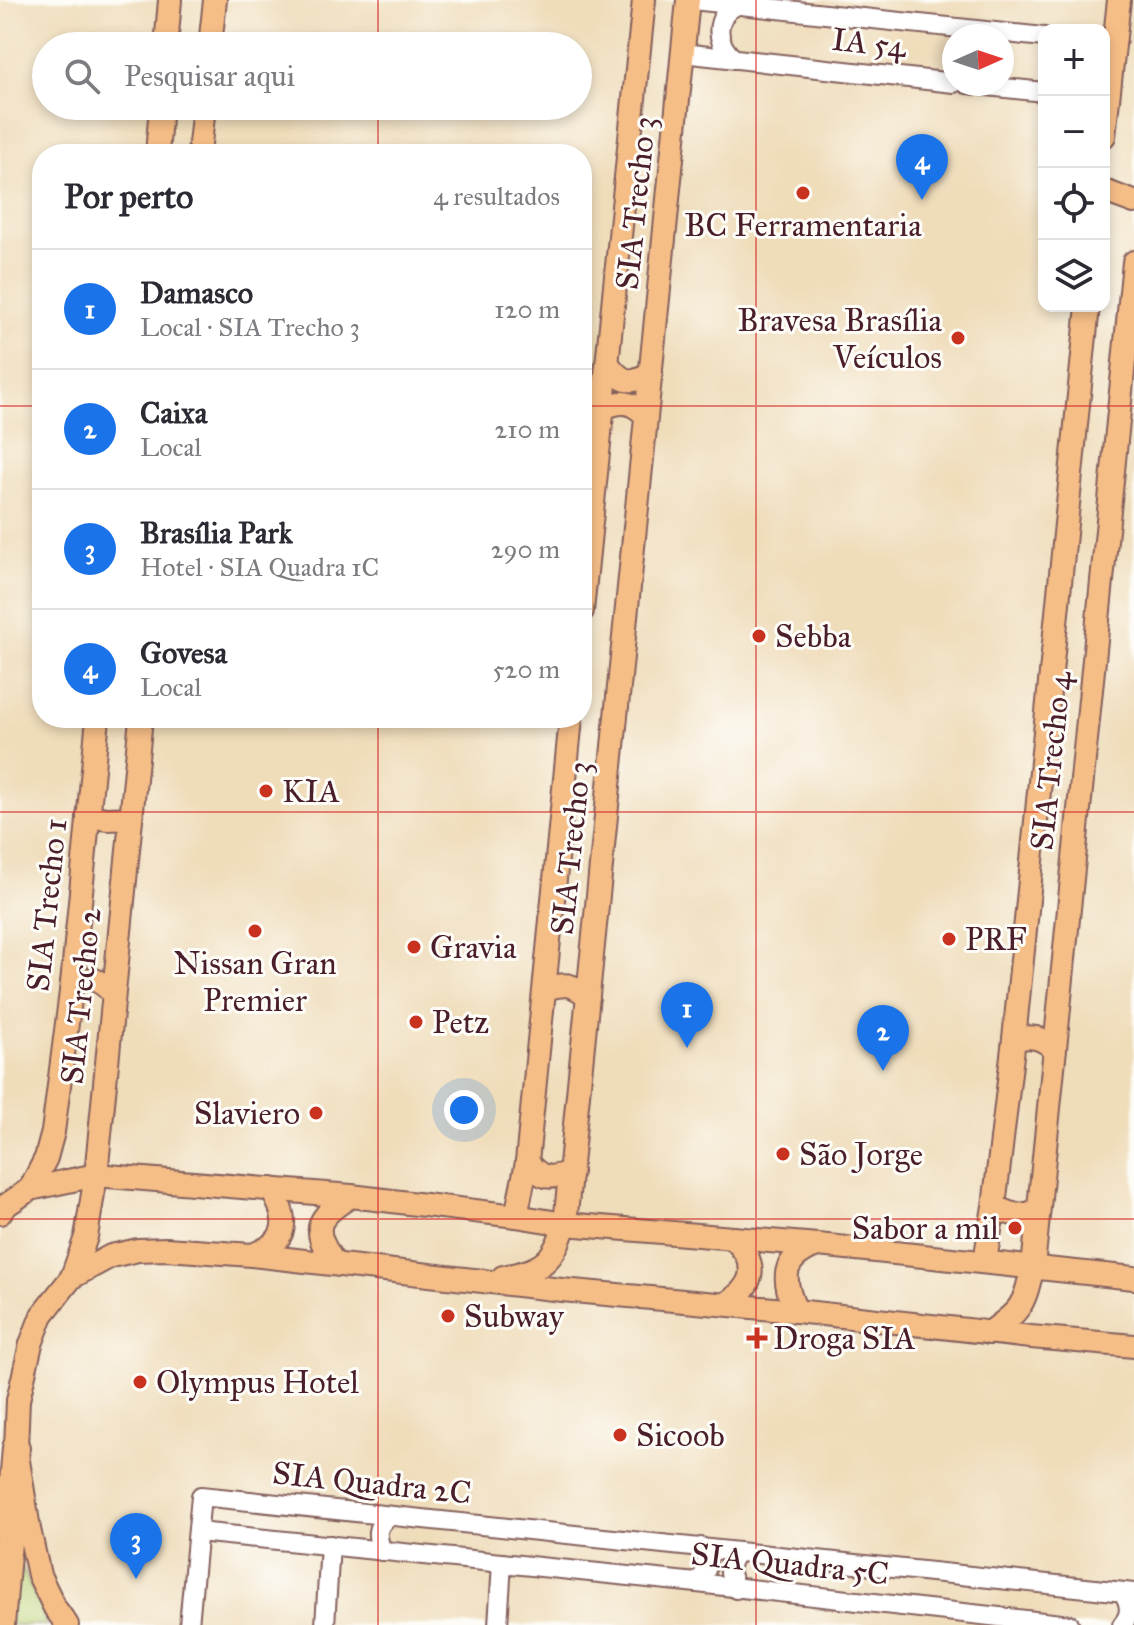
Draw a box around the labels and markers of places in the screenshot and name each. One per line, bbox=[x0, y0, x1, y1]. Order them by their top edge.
pin: 4 bbox=[896, 134, 948, 200]
marker: BC Ferramentaria bbox=[794, 184, 812, 202]
place label: BC Ferramentaria bbox=[684, 206, 922, 245]
place label: Bravesa Brasília Veículos bbox=[737, 301, 942, 377]
marker: Bravesa Brasília Veículos bbox=[949, 329, 967, 347]
place label: Sebba bbox=[775, 617, 852, 656]
marker: Sebba bbox=[750, 627, 768, 645]
place label: KIA bbox=[282, 772, 340, 811]
marker: KIA bbox=[257, 782, 275, 800]
place label: PRF bbox=[965, 920, 1027, 959]
marker: Nissan Gran Premier bbox=[246, 922, 264, 940]
place label: Gravia bbox=[430, 928, 517, 967]
marker: PRF bbox=[940, 930, 958, 948]
marker: Gravia bbox=[405, 938, 423, 956]
place label: Nissan Gran Premier bbox=[173, 944, 337, 1020]
pin: 1 bbox=[661, 982, 713, 1048]
place label: Petz bbox=[432, 1003, 489, 1042]
pin: 2 bbox=[857, 1005, 909, 1071]
marker: Petz bbox=[407, 1013, 425, 1031]
place label: Slaviero bbox=[194, 1094, 300, 1133]
marker: Slaviero bbox=[307, 1104, 325, 1122]
place label: São Jorge bbox=[799, 1135, 923, 1174]
marker: São Jorge bbox=[774, 1145, 792, 1163]
place label: Sabor a mil bbox=[852, 1209, 999, 1248]
marker: Sabor a mil bbox=[1006, 1219, 1024, 1237]
place label: Subway bbox=[464, 1297, 565, 1336]
marker: Subway bbox=[439, 1307, 457, 1325]
place label: Droga SIA bbox=[773, 1319, 916, 1358]
marker: Droga SIA bbox=[748, 1329, 766, 1347]
place label: Olympus Hotel bbox=[156, 1363, 359, 1402]
marker: Olympus Hotel bbox=[131, 1373, 149, 1391]
place label: Sicoob bbox=[636, 1416, 725, 1455]
marker: Sicoob bbox=[611, 1426, 629, 1444]
pin: 3 bbox=[110, 1513, 162, 1579]

